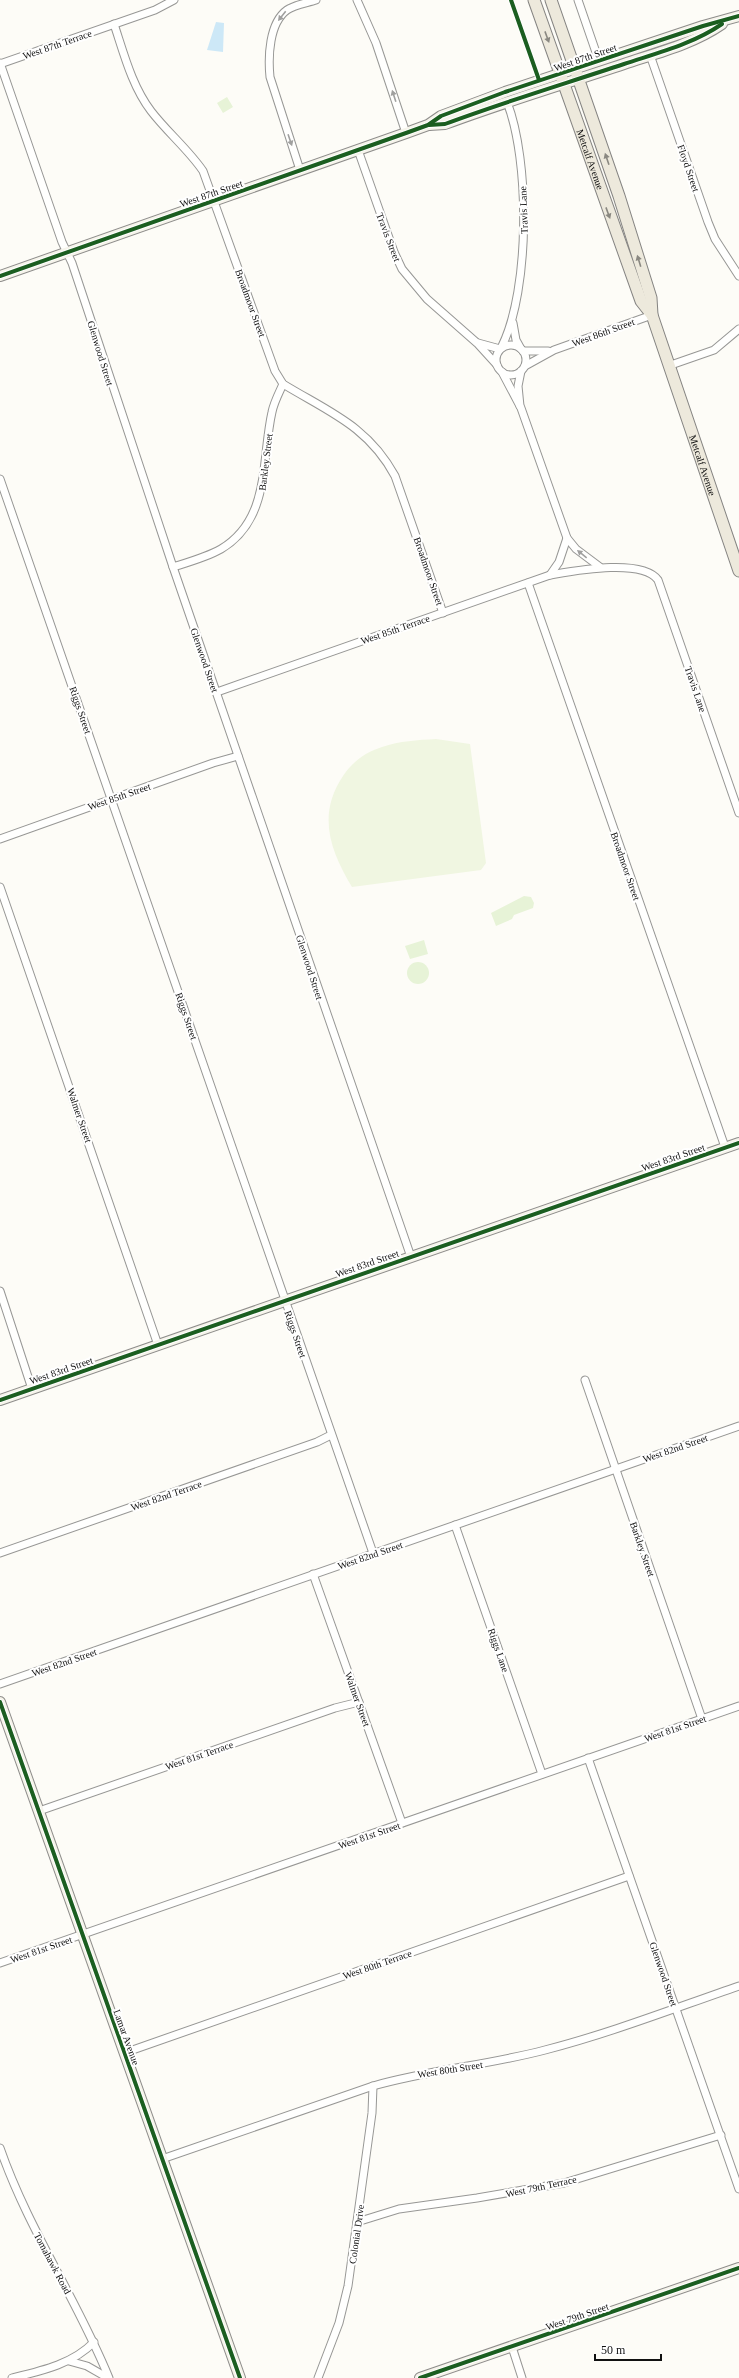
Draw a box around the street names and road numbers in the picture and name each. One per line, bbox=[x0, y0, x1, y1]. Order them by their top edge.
street label: West 87th Terrace bbox=[21, 27, 94, 61]
street label: West 87th Street bbox=[552, 41, 618, 73]
street label: Metcalf Avenue bbox=[574, 128, 606, 192]
street label: Floyd Street bbox=[675, 143, 702, 193]
street label: West 87th Street bbox=[178, 177, 244, 209]
street label: Travis Lane bbox=[517, 185, 530, 234]
street label: Travis Street bbox=[374, 211, 403, 263]
street label: Broadmoor Street bbox=[233, 268, 268, 339]
street label: West 86th Street bbox=[570, 316, 636, 349]
street label: Glenwood Street bbox=[85, 319, 116, 387]
street label: Barkley Street bbox=[257, 433, 274, 491]
street label: Metcalf Avenue bbox=[687, 433, 718, 498]
street label: Broadmoor Street bbox=[412, 536, 445, 607]
street label: West 85th Terrace bbox=[359, 612, 432, 646]
street label: Glenwood Street bbox=[188, 626, 221, 694]
street label: Travis Lane bbox=[683, 665, 709, 714]
street label: Riggs Street bbox=[67, 685, 94, 735]
street label: West 85th Street bbox=[86, 780, 152, 812]
street label: Broadmoor Street bbox=[609, 831, 642, 902]
street label: Glenwood Street bbox=[294, 933, 325, 1001]
street label: Riggs Street bbox=[173, 991, 200, 1041]
street label: Walmer Street bbox=[65, 1086, 94, 1144]
street label: West 83rd Street bbox=[640, 1141, 707, 1173]
street label: West 83rd Street bbox=[334, 1247, 401, 1279]
street label: Riggs Street bbox=[282, 1309, 309, 1359]
street label: West 83rd Street bbox=[28, 1354, 95, 1386]
street label: West 82nd Street bbox=[641, 1432, 709, 1465]
street label: West 82nd Terrace bbox=[129, 1478, 204, 1513]
street label: Barkley Street bbox=[628, 1520, 657, 1578]
street label: West 82nd Street bbox=[336, 1539, 404, 1572]
street label: Riggs Lane bbox=[486, 1627, 511, 1674]
street label: West 82nd Street bbox=[30, 1646, 98, 1679]
street label: Walmer Street bbox=[343, 1670, 373, 1728]
street label: West 81st Street bbox=[643, 1713, 708, 1744]
street label: West 81st Terrace bbox=[164, 1739, 235, 1772]
street label: West 81st Street bbox=[337, 1820, 402, 1851]
street label: West 81st Street bbox=[9, 1934, 74, 1965]
street label: Glenwood Street bbox=[647, 1940, 680, 2008]
street label: West 80th Terrace bbox=[341, 1947, 414, 1981]
street label: Lamar Avenue bbox=[111, 2008, 142, 2067]
street label: West 80th Street bbox=[417, 2059, 484, 2080]
street label: West 79th Terrace bbox=[505, 2173, 578, 2199]
street label: Colonial Drive bbox=[347, 2203, 366, 2264]
street label: Tomahawk Road bbox=[32, 2231, 73, 2296]
street label: West 79th Street bbox=[544, 2300, 610, 2332]

